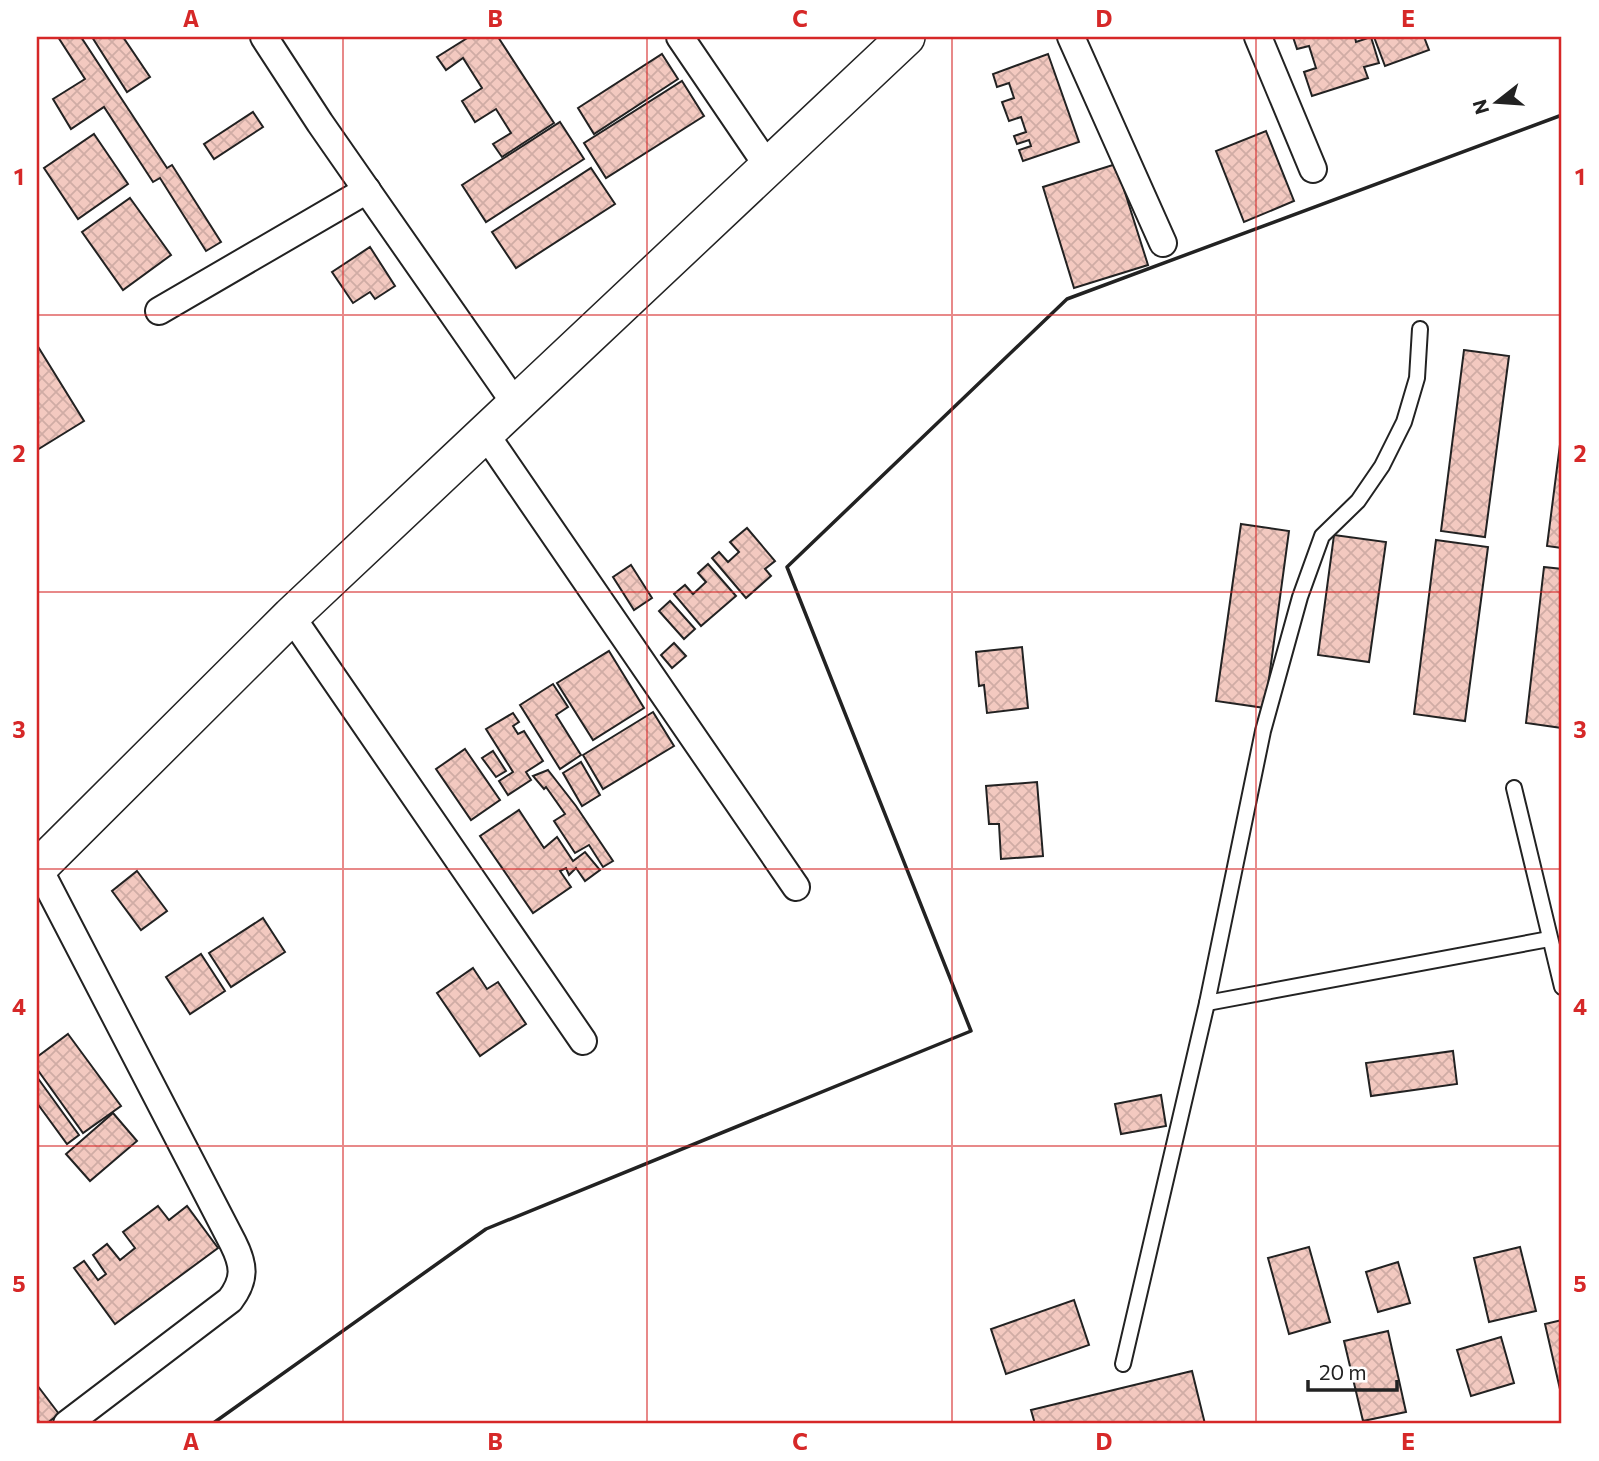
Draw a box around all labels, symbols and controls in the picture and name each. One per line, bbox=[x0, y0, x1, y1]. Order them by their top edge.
text: A bbox=[183, 4, 200, 32]
text: B bbox=[487, 4, 503, 32]
text: C bbox=[792, 4, 808, 32]
text: D bbox=[1096, 4, 1113, 32]
text: E bbox=[1401, 4, 1415, 32]
north arrow bbox=[1462, 66, 1532, 136]
text: N bbox=[1467, 97, 1493, 117]
text: 1 bbox=[14, 162, 24, 190]
text: 1 bbox=[1575, 162, 1585, 190]
text: 2 bbox=[12, 439, 26, 467]
text: 2 bbox=[1573, 439, 1587, 467]
text: 3 bbox=[12, 715, 26, 743]
text: 3 bbox=[1573, 715, 1587, 743]
text: 4 bbox=[12, 992, 26, 1020]
text: 4 bbox=[1573, 992, 1587, 1020]
text: 5 bbox=[12, 1269, 26, 1297]
text: 5 bbox=[1573, 1269, 1587, 1297]
scale bar bbox=[1308, 1349, 1398, 1393]
text: 20 m bbox=[1319, 1359, 1367, 1384]
text: A bbox=[183, 1427, 200, 1455]
text: B bbox=[487, 1427, 503, 1455]
text: C bbox=[792, 1427, 808, 1455]
text: D bbox=[1096, 1427, 1113, 1455]
text: E bbox=[1401, 1427, 1415, 1455]

